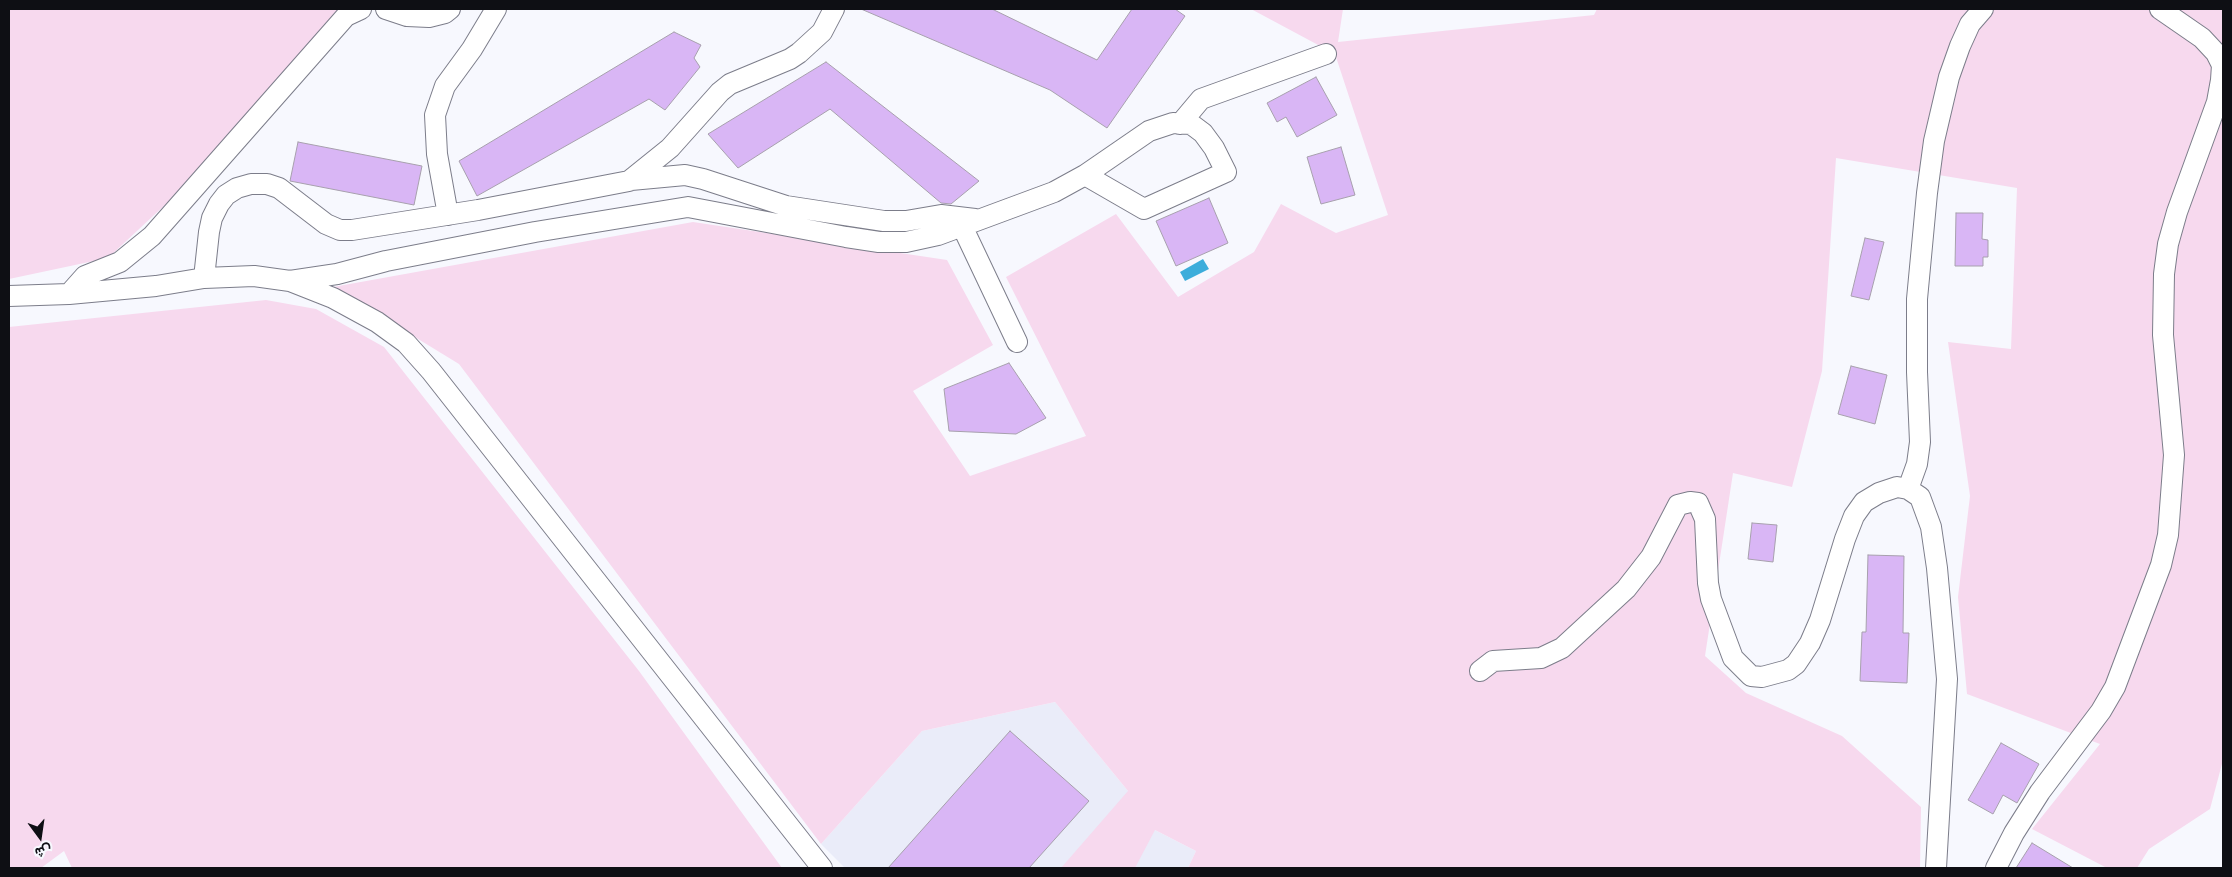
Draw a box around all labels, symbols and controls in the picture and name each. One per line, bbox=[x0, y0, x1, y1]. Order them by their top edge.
north arrow bbox=[15, 812, 65, 862]
text: ش bbox=[33, 841, 54, 862]

